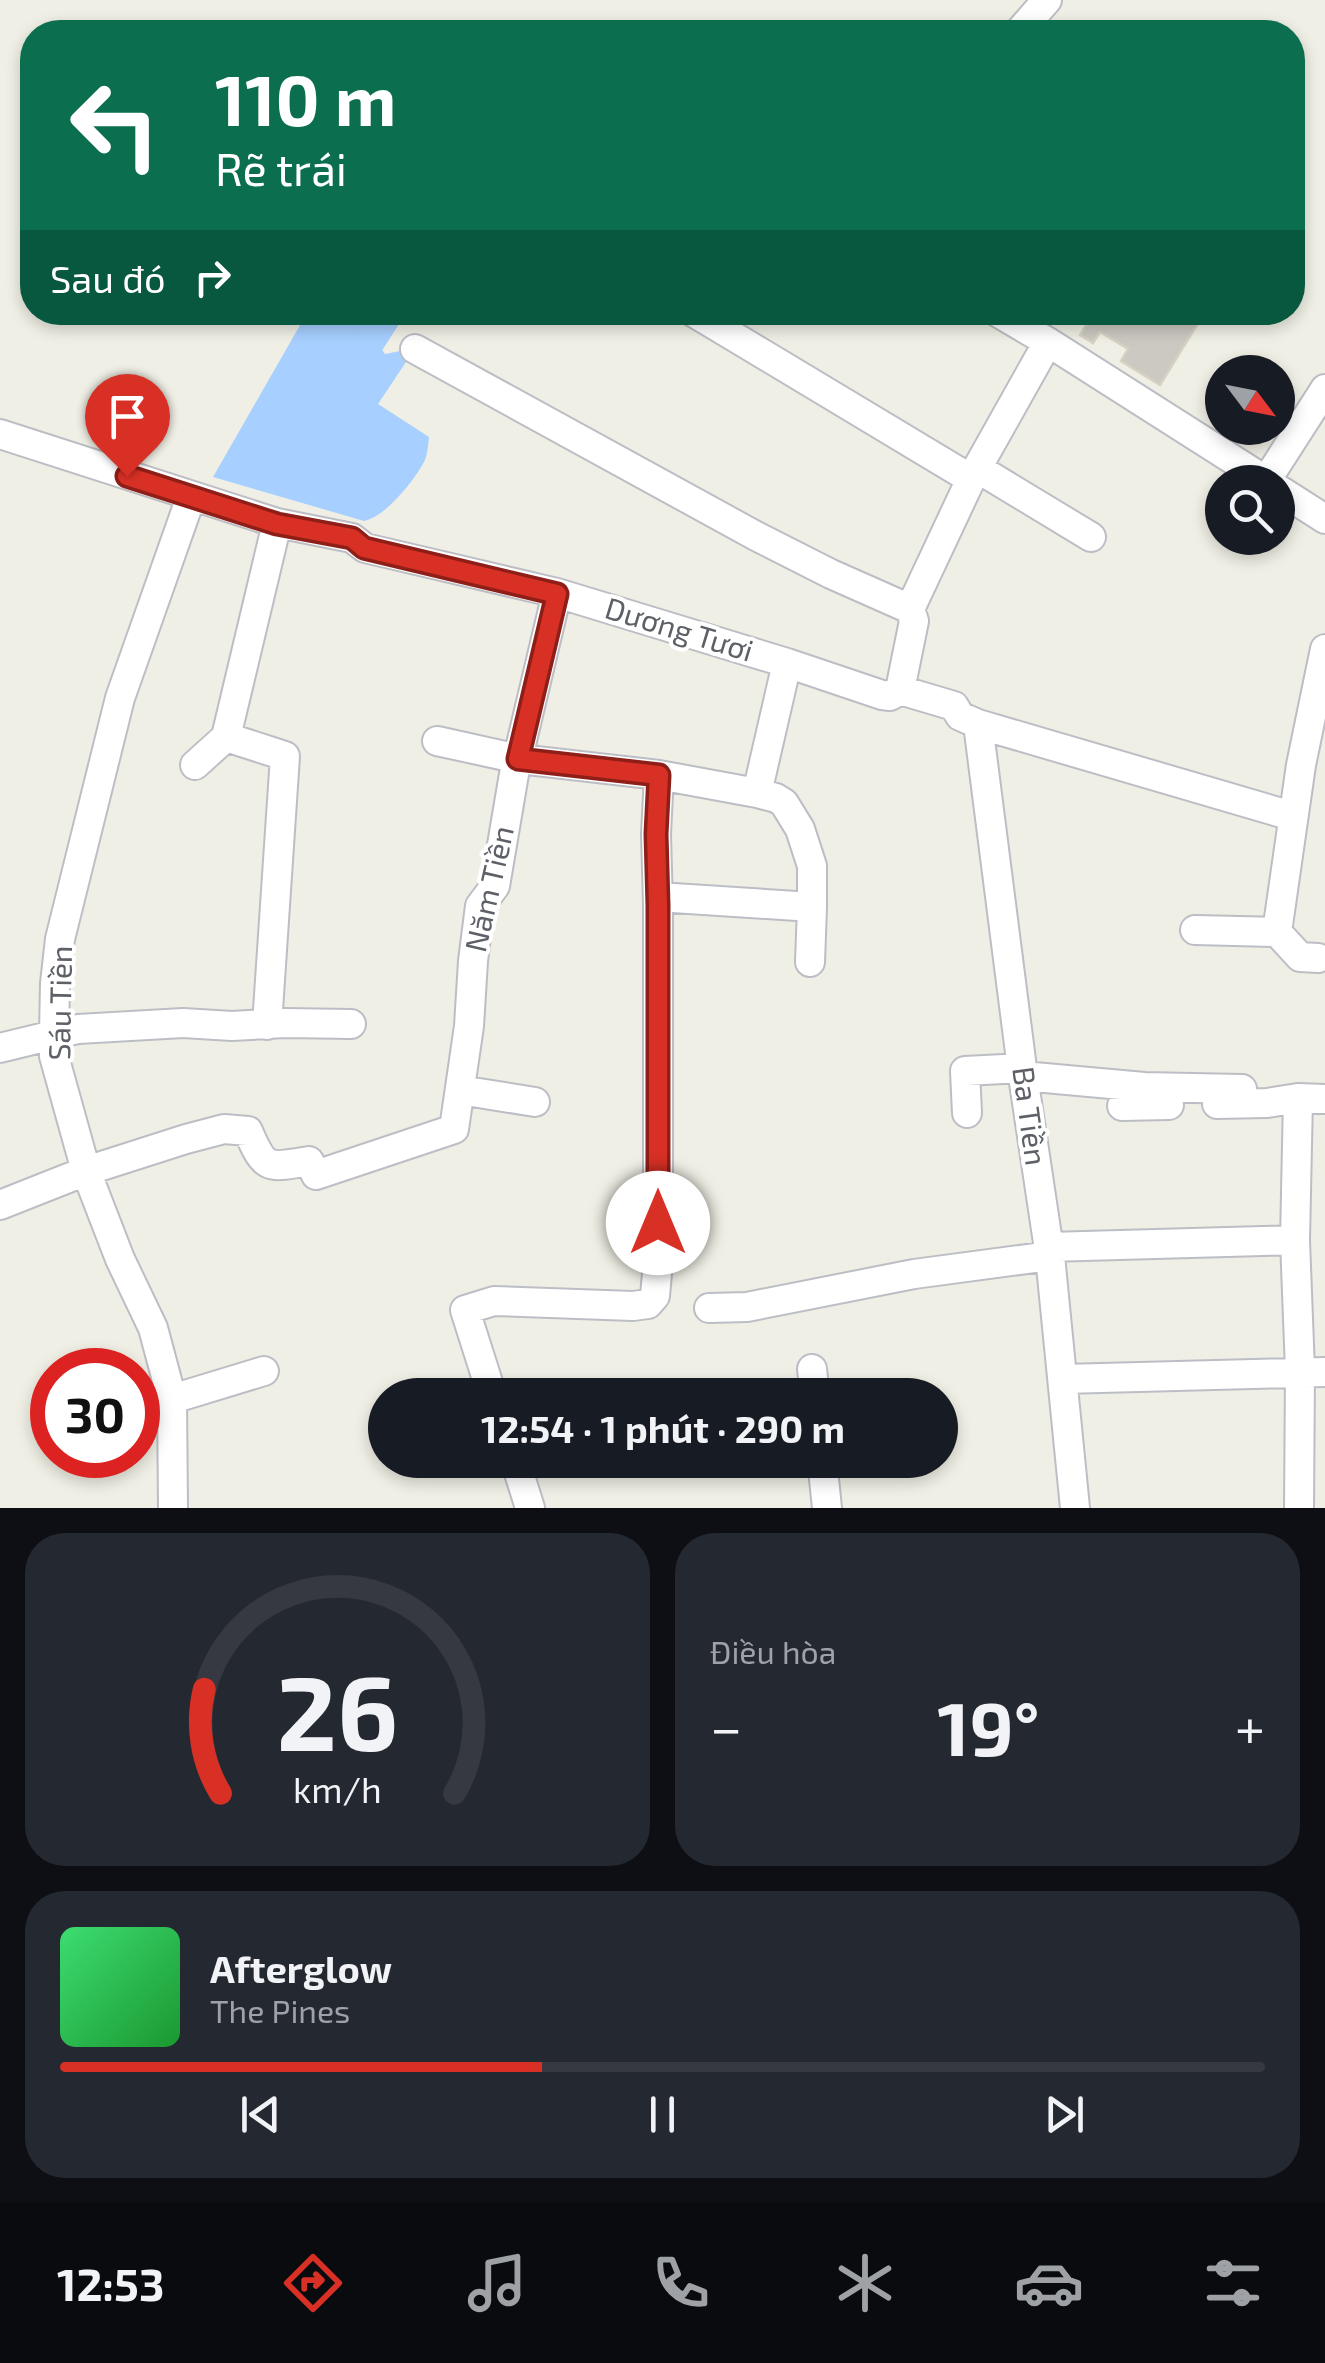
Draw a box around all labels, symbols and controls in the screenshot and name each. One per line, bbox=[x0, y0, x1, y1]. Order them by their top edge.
text: 110 m bbox=[215, 56, 396, 140]
icon: left bbox=[50, 60, 180, 190]
text: Rẽ trái bbox=[215, 141, 347, 195]
icon: right bbox=[185, 250, 240, 305]
text: Sau đó bbox=[50, 255, 165, 301]
north arrow bbox=[1205, 355, 1295, 445]
map controls bbox=[1205, 355, 1295, 555]
pin bbox=[85, 374, 170, 477]
icon: arrive bbox=[100, 389, 155, 444]
button: search bbox=[1205, 465, 1295, 555]
street label: Dương Tươi bbox=[601, 589, 758, 668]
street label: Năm Tiền bbox=[456, 822, 520, 955]
street label: Sáu Tiền bbox=[40, 945, 78, 1061]
street label: Ba Tiền bbox=[1006, 1064, 1056, 1167]
position arrow bbox=[606, 1171, 710, 1275]
speed limit sign: 30 bbox=[30, 1348, 160, 1478]
text: 12:54 · 1 phút · 290 m bbox=[481, 1405, 845, 1451]
text: Điều hòa bbox=[710, 1632, 836, 1670]
text: 26 bbox=[277, 1647, 398, 1772]
text: 19° bbox=[937, 1681, 1040, 1771]
text: − bbox=[710, 1693, 742, 1759]
text: + bbox=[1235, 1693, 1265, 1759]
text: km/h bbox=[293, 1767, 382, 1810]
text: Afterglow bbox=[210, 1945, 392, 1991]
text: The Pines bbox=[210, 1991, 350, 2029]
icon: previous bbox=[233, 2087, 288, 2142]
icon: pause bbox=[635, 2087, 690, 2142]
icon: next bbox=[1037, 2087, 1092, 2142]
icon: directions bbox=[278, 2248, 348, 2318]
icon: music bbox=[462, 2248, 532, 2318]
icon: phone bbox=[646, 2248, 716, 2318]
icon: climate bbox=[830, 2248, 900, 2318]
icon: car bbox=[1014, 2248, 1084, 2318]
icon: filters bbox=[1198, 2248, 1268, 2318]
text: 12:53 bbox=[57, 2256, 164, 2310]

